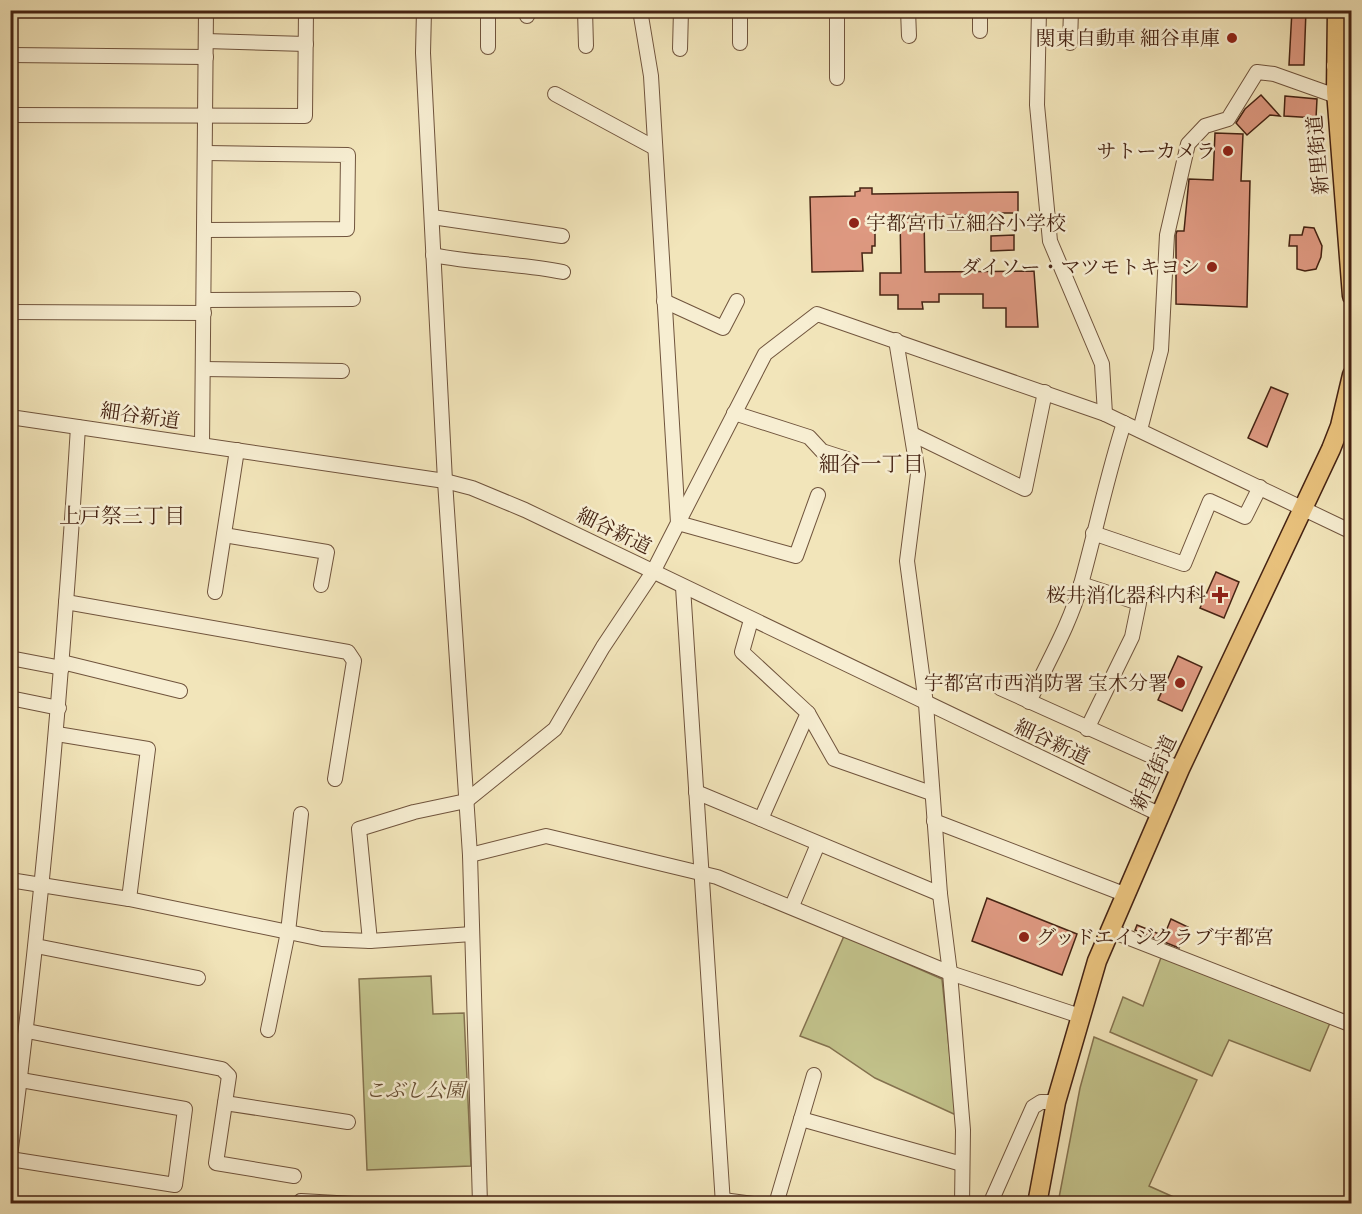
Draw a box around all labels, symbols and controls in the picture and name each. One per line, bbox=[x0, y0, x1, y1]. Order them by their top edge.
place label: 関東自動車 細谷車庫 bbox=[1036, 27, 1220, 50]
marker: 関東自動車 細谷車庫 bbox=[1225, 31, 1239, 45]
street label: 新里街道 bbox=[1303, 114, 1333, 196]
place label: サトーカメラ bbox=[1096, 140, 1216, 163]
marker: サトーカメラ bbox=[1221, 144, 1235, 158]
place label: 宇都宮市立細谷小学校 bbox=[866, 212, 1066, 235]
marker: 宇都宮市立細谷小学校 bbox=[847, 216, 861, 230]
place label: ダイソー・マツモトキヨシ bbox=[961, 256, 1200, 279]
marker: ダイソー・マツモトキヨシ bbox=[1205, 260, 1219, 274]
street label: 細谷新道 bbox=[99, 399, 181, 433]
district label: 細谷一丁目 bbox=[819, 452, 924, 476]
street label: 細谷新道 bbox=[573, 503, 655, 559]
district label: 上戸祭三丁目 bbox=[59, 504, 185, 528]
place label: 桜井消化器科内科 bbox=[1046, 584, 1206, 607]
marker: 桜井消化器科内科 bbox=[1211, 586, 1229, 604]
place label: 宇都宮市西消防署 宝木分署 bbox=[924, 672, 1168, 695]
marker: 宇都宮市西消防署 宝木分署 bbox=[1173, 676, 1187, 690]
street label: 細谷新道 bbox=[1011, 715, 1093, 769]
street label: 新里街道 bbox=[1127, 732, 1181, 814]
place label: グッドエイジクラブ宇都宮 bbox=[1036, 926, 1274, 949]
marker: グッドエイジクラブ宇都宮 bbox=[1017, 930, 1031, 944]
park label: こぶし公園 bbox=[365, 1079, 468, 1102]

